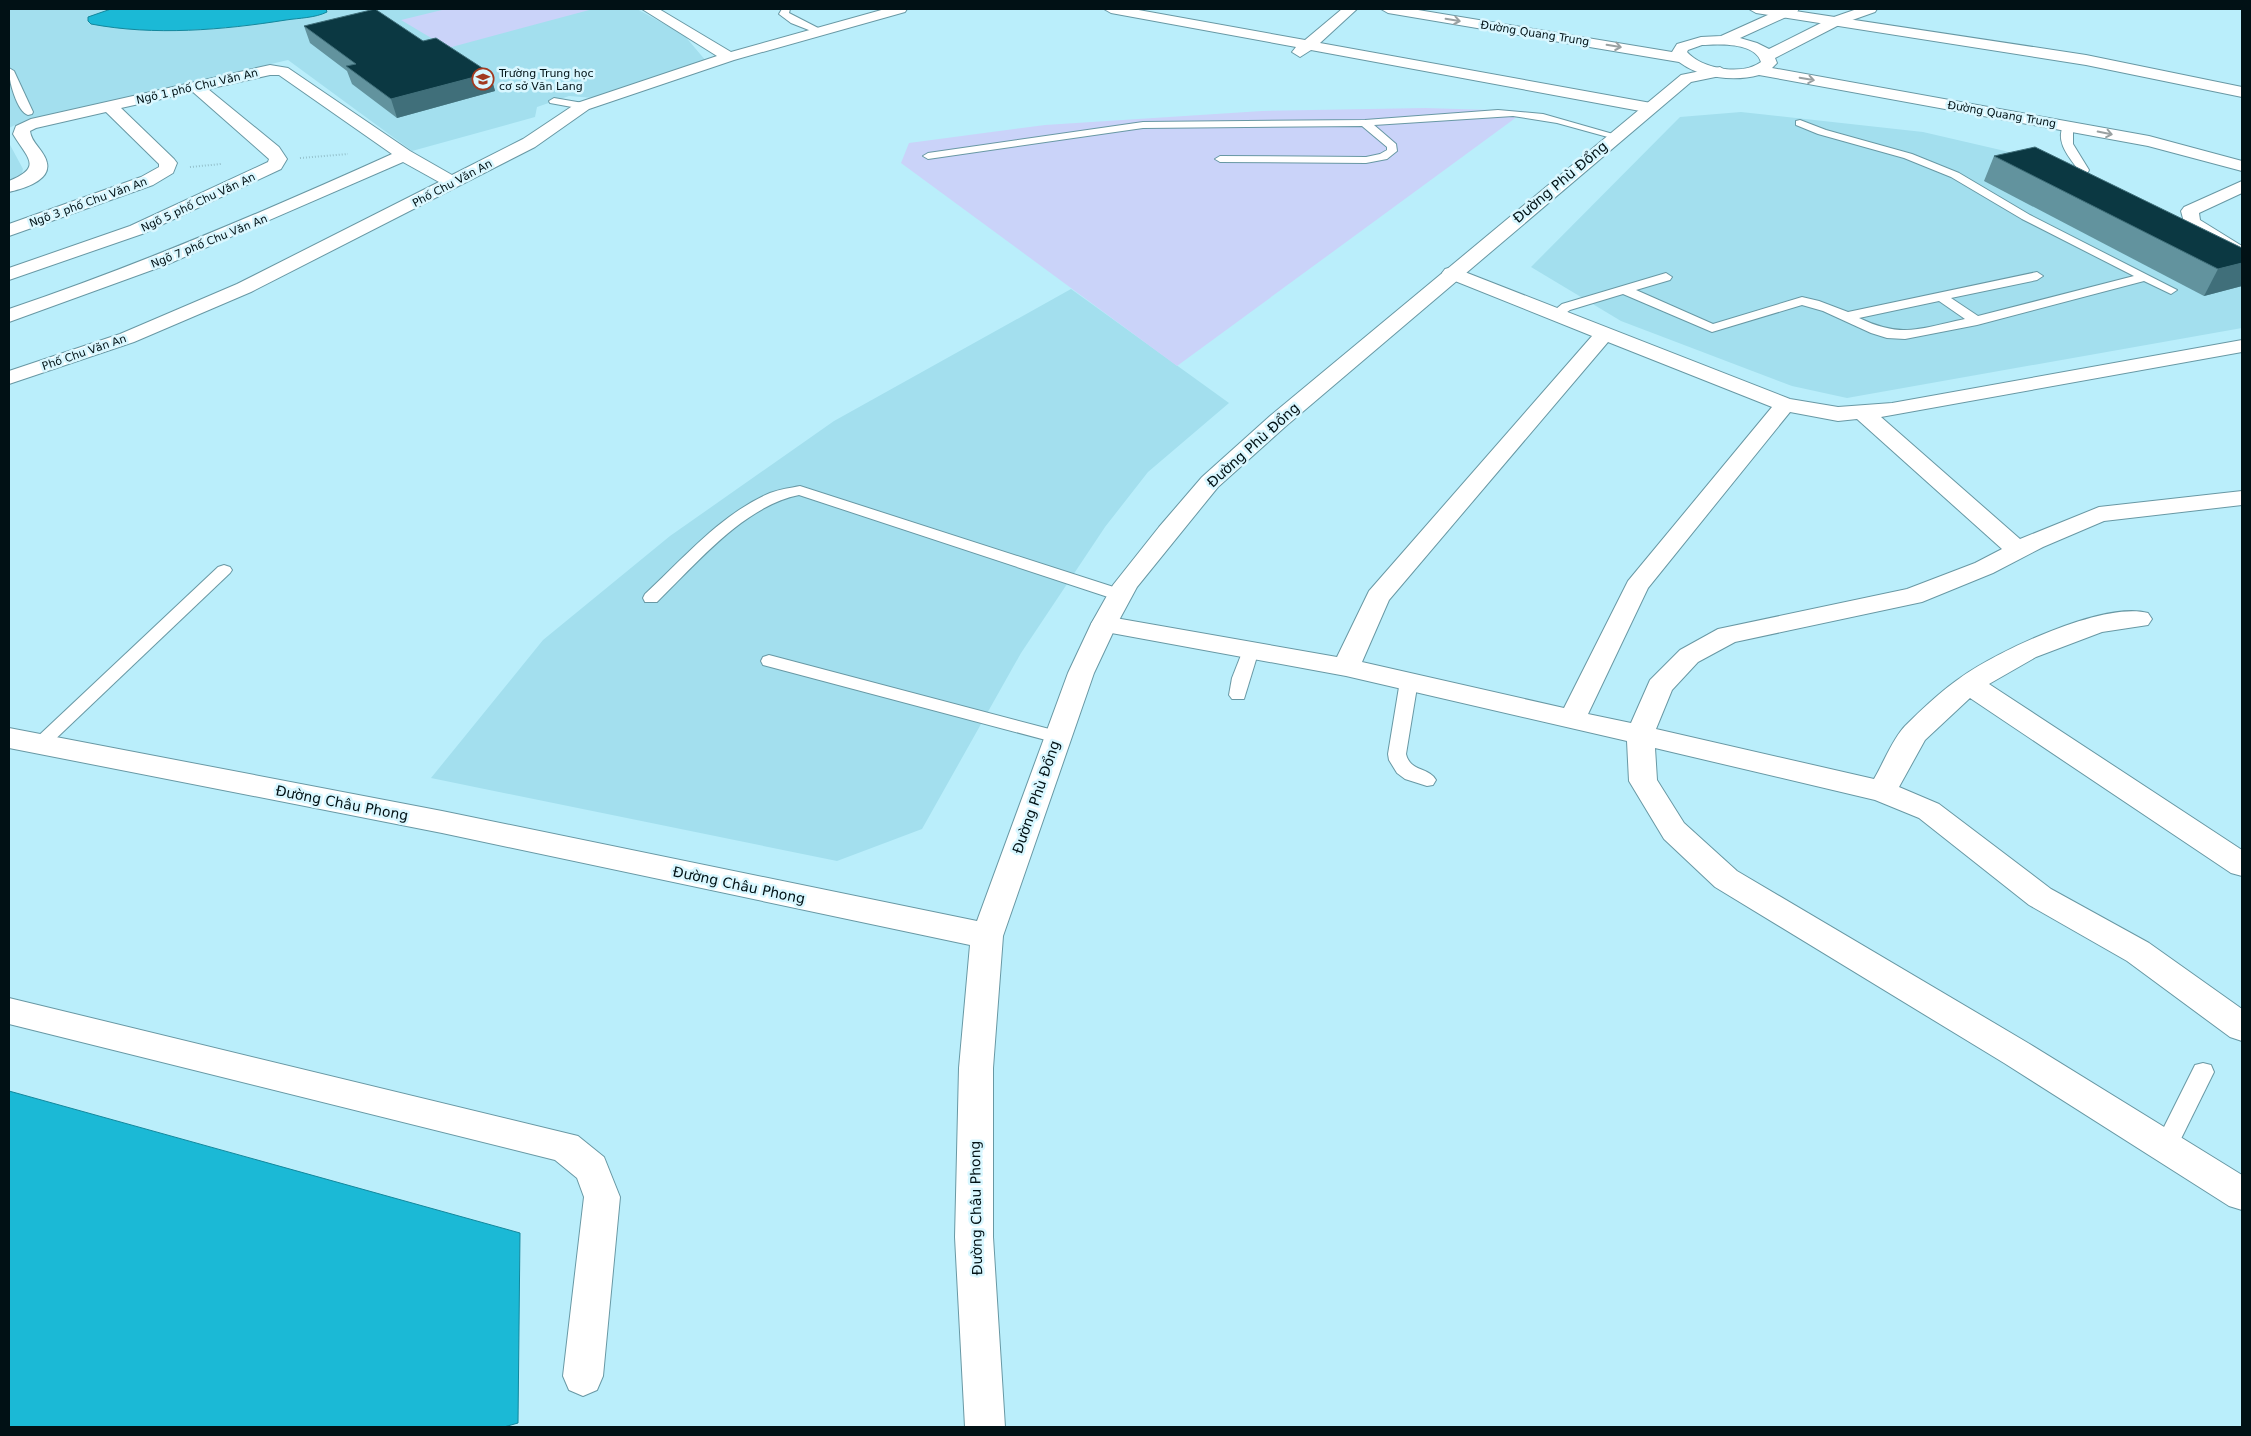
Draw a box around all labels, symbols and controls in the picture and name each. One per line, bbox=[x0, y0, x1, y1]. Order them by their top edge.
one-way arrow bbox=[1445, 15, 1461, 25]
street label: Đường Quang Trung bbox=[1480, 18, 1590, 49]
one-way arrow bbox=[1605, 42, 1621, 52]
street label: Ngõ 1 phố Chu Văn An bbox=[135, 66, 259, 107]
school or university icon: Trường Trung học cơ sở Văn Lang bbox=[471, 67, 495, 91]
place label: Trường Trung học cơ sở Văn Lang bbox=[498, 67, 594, 93]
one-way arrow bbox=[1799, 74, 1815, 84]
street label: Đường Quang Trung bbox=[1947, 99, 2057, 130]
one-way arrow bbox=[2096, 128, 2112, 138]
street label: Đường Phù Đổng bbox=[1510, 138, 1610, 226]
street label: Phố Chu Văn An bbox=[410, 157, 494, 210]
street label: Ngõ 5 phố Chu Văn An bbox=[139, 170, 257, 235]
street label: Ngõ 3 phố Chu Văn An bbox=[27, 175, 149, 230]
street label: Ngõ 7 phố Chu Văn An bbox=[149, 212, 269, 271]
street label: Phố Chu Văn An bbox=[40, 332, 128, 373]
street label: Đường Phù Đổng bbox=[1204, 399, 1302, 491]
street label: Đường Phù Đổng bbox=[1009, 738, 1063, 856]
street label: Đường Châu Phong bbox=[274, 782, 410, 824]
street label: Đường Châu Phong bbox=[671, 863, 807, 907]
street label: Đường Châu Phong bbox=[967, 1141, 985, 1275]

